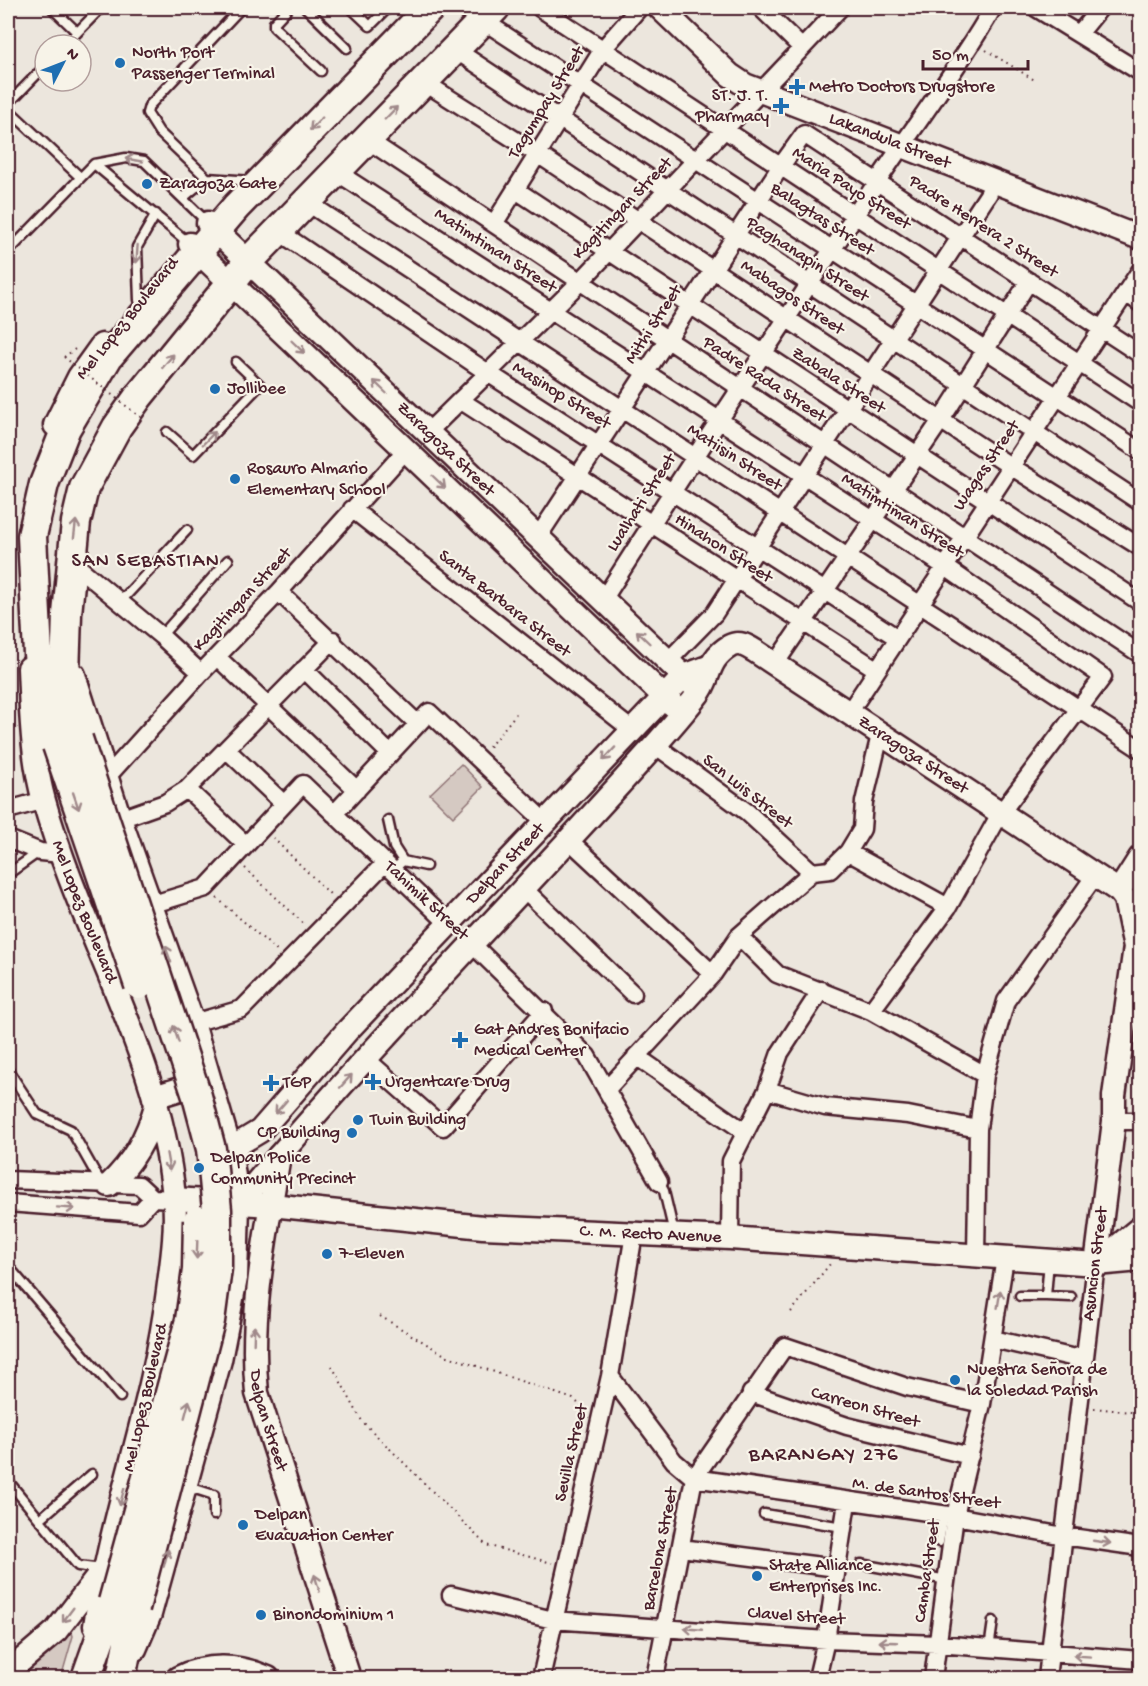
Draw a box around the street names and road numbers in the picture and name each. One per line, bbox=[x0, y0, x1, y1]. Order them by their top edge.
street label: Tagumpay Street bbox=[504, 42, 591, 164]
street label: Lakandula Street bbox=[826, 108, 955, 175]
street label: Maria Payo Street bbox=[788, 143, 916, 236]
street label: Kagitingan Street bbox=[569, 152, 679, 265]
street label: Padre Herrera 2 Street bbox=[904, 170, 1063, 284]
street label: Balagtas Street bbox=[765, 178, 879, 262]
street label: Matimtiman Street bbox=[430, 204, 561, 299]
street label: Paghanapin Street bbox=[741, 212, 874, 308]
street label: Mel Lopez Boulevard bbox=[72, 252, 185, 384]
street label: Mabagos Street bbox=[736, 256, 849, 341]
street label: Mithi Street bbox=[621, 280, 688, 368]
street label: Padre Rada Street bbox=[698, 332, 831, 429]
street label: Zabala Street bbox=[787, 343, 890, 420]
street label: Masinop Street bbox=[508, 357, 615, 435]
street label: Zaragoza Street bbox=[392, 398, 500, 502]
street label: Wagas Street bbox=[949, 415, 1026, 515]
street label: Matiisin Street bbox=[683, 420, 787, 497]
street label: Lualhati Street bbox=[603, 449, 682, 556]
street label: Matimtiman Street bbox=[837, 469, 968, 564]
street label: Hinahon Street bbox=[670, 510, 777, 589]
street label: Kagitingan Street bbox=[189, 542, 298, 656]
street label: Santa Barbara Street bbox=[434, 546, 576, 663]
street label: Zaragoza Street bbox=[854, 711, 973, 800]
street label: San Luis Street bbox=[698, 750, 798, 835]
street label: Delpan Street bbox=[461, 817, 550, 910]
street label: Mel Lopez Boulevard bbox=[47, 838, 123, 987]
street label: Tahimik Street bbox=[379, 856, 474, 946]
street label: Asuncion Street bbox=[1079, 1204, 1114, 1322]
street label: C. M. Recto Avenue bbox=[579, 1221, 723, 1248]
street label: Mel Lopez Boulevard bbox=[119, 1320, 174, 1474]
street label: Delpan Street bbox=[245, 1368, 293, 1475]
street label: Carreon Street bbox=[808, 1382, 923, 1434]
street label: Sevilla Street bbox=[551, 1400, 594, 1504]
street label: M. de Santos Street bbox=[851, 1473, 1003, 1515]
street label: Barcelona Street bbox=[639, 1484, 684, 1613]
street label: Camba Street bbox=[910, 1516, 946, 1624]
street label: Clavel Street bbox=[747, 1603, 847, 1631]

